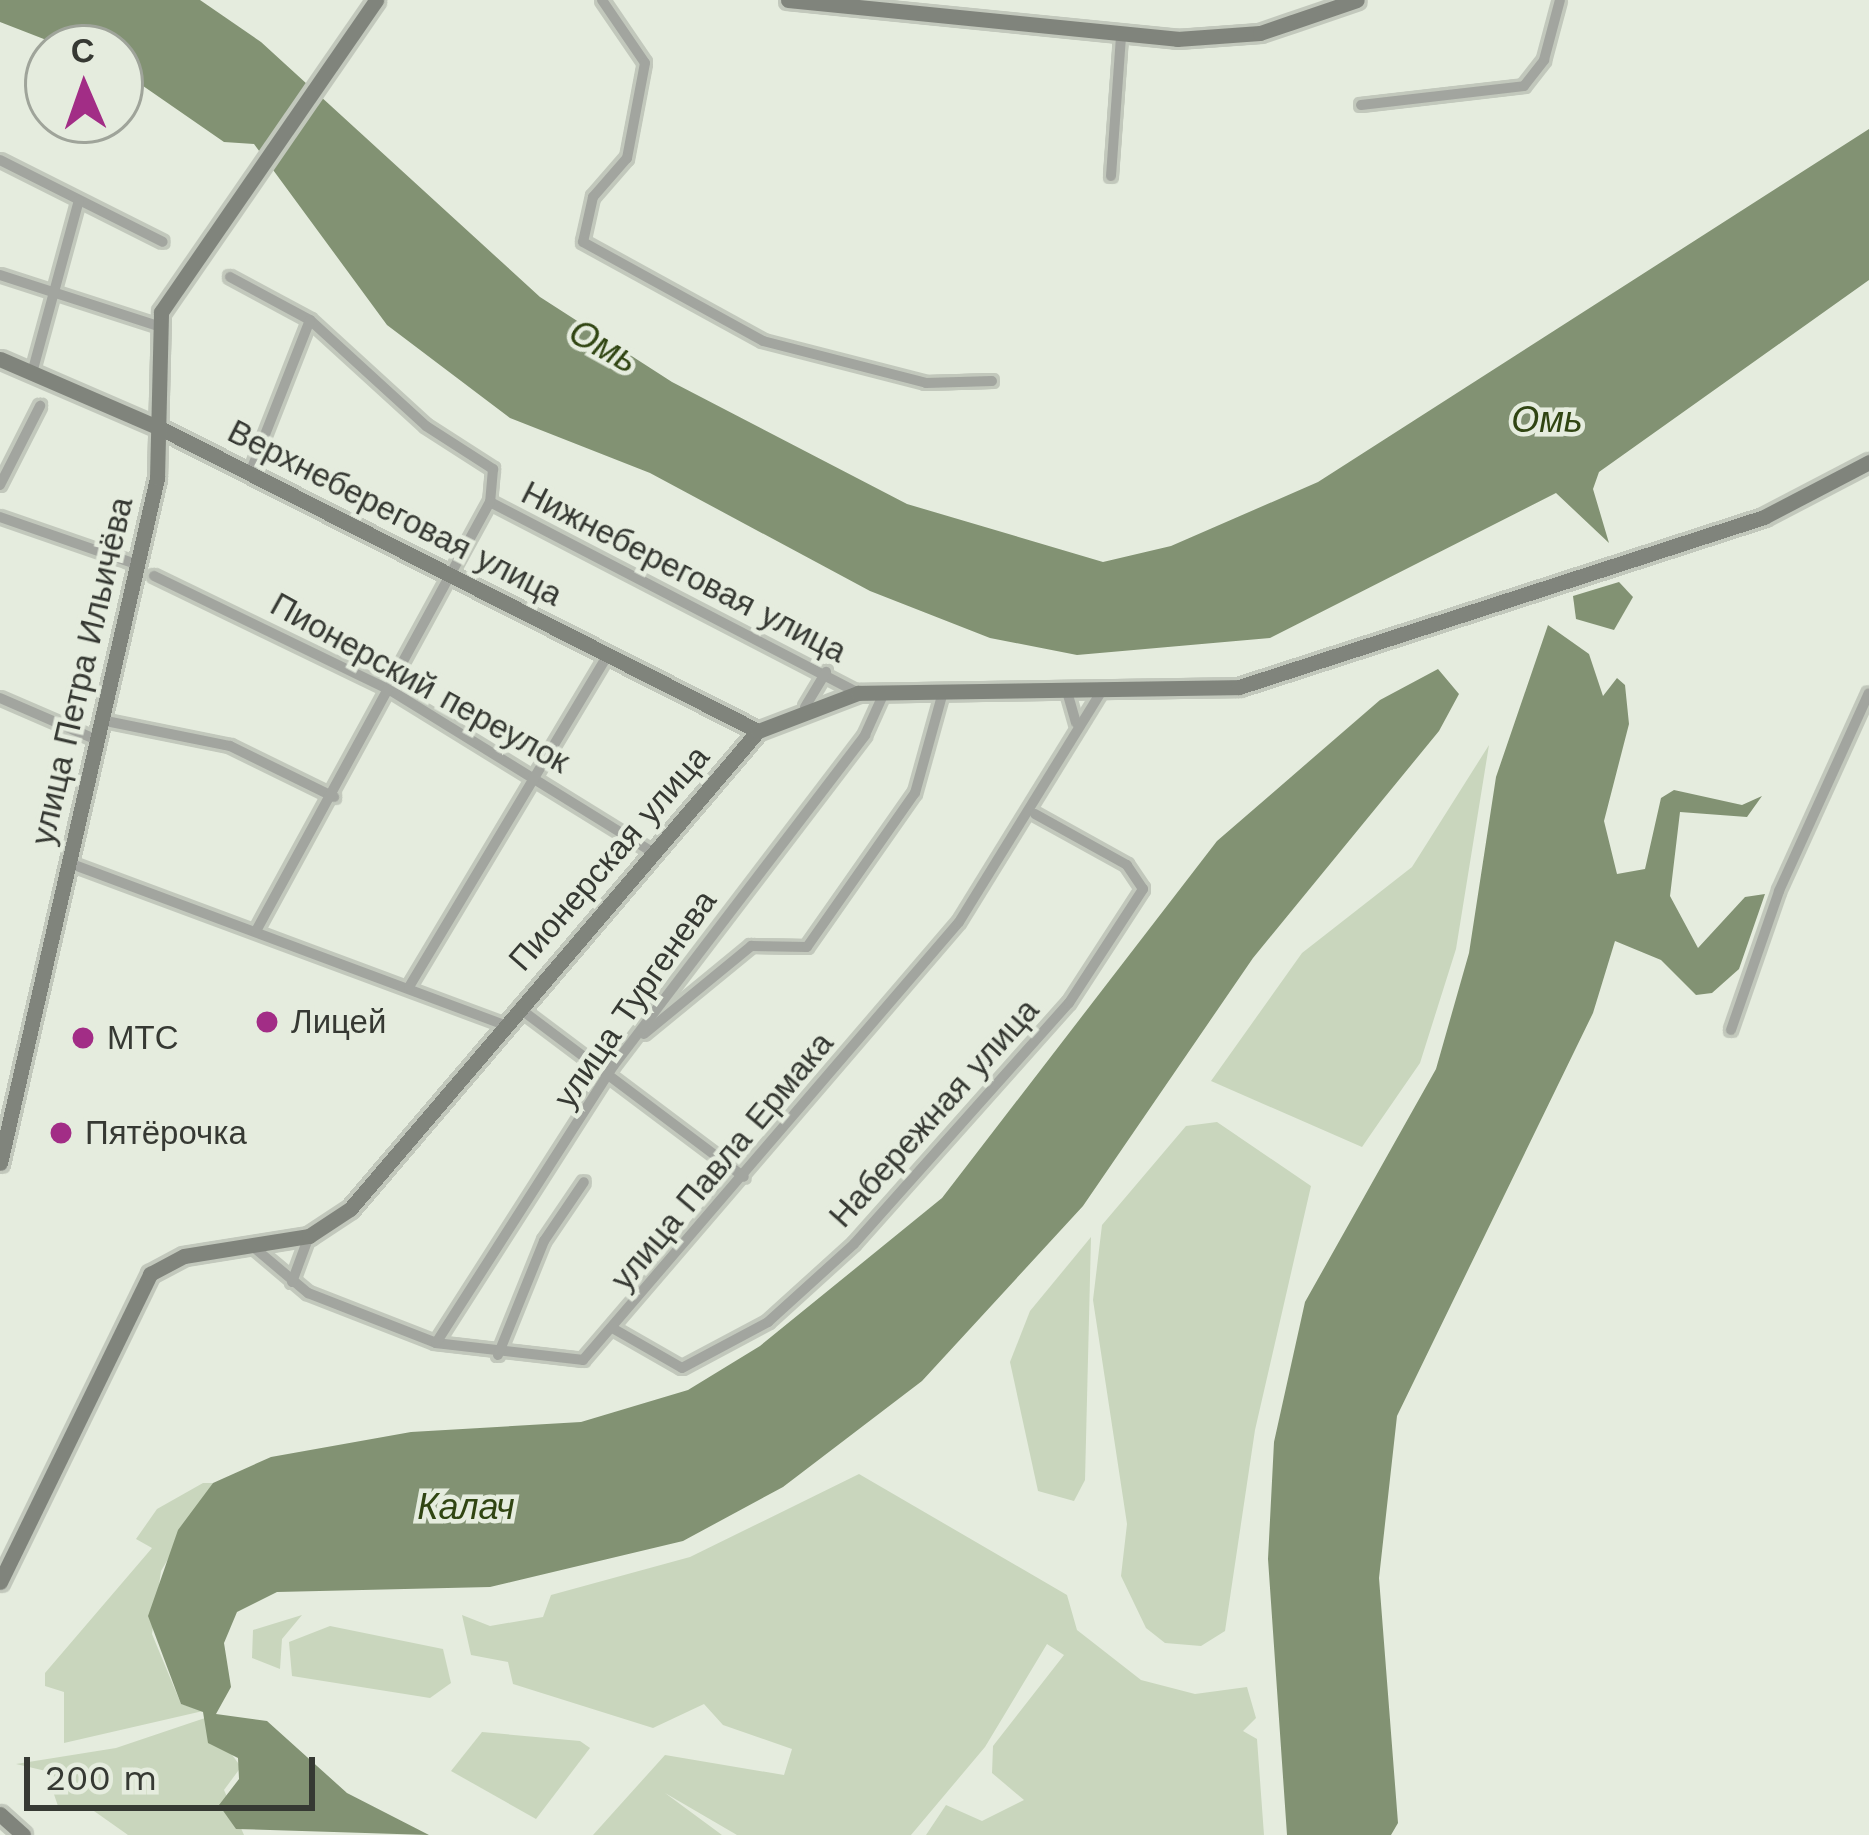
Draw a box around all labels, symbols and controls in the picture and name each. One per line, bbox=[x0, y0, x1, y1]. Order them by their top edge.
north arrow bbox=[24, 24, 144, 144]
text: С bbox=[70, 31, 95, 70]
water label: Омь bbox=[561, 311, 645, 383]
water label: Омь bbox=[1511, 399, 1583, 443]
street label: Верхнебереговая улица bbox=[221, 411, 569, 615]
street label: Нижнебереговая улица bbox=[515, 473, 853, 671]
street label: улица Петра Ильичёва bbox=[23, 493, 141, 849]
street label: Пионерский переулок bbox=[264, 584, 576, 782]
street label: Пионерская улица bbox=[500, 737, 718, 979]
street label: улица Тургенева bbox=[545, 883, 725, 1115]
street label: Набережная улица bbox=[821, 991, 1047, 1235]
place label: Лицей bbox=[291, 1002, 386, 1042]
marker: Лицей bbox=[254, 1009, 280, 1035]
place label: МТС bbox=[107, 1018, 178, 1058]
street label: улица Павла Ермака bbox=[603, 1024, 841, 1298]
marker: МТС bbox=[70, 1025, 96, 1051]
place label: Пятёрочка bbox=[85, 1113, 247, 1153]
marker: Пятёрочка bbox=[48, 1120, 74, 1146]
water label: Калач bbox=[417, 1486, 515, 1530]
scale bar bbox=[30, 1733, 321, 1807]
text: 200 m bbox=[45, 1757, 157, 1799]

